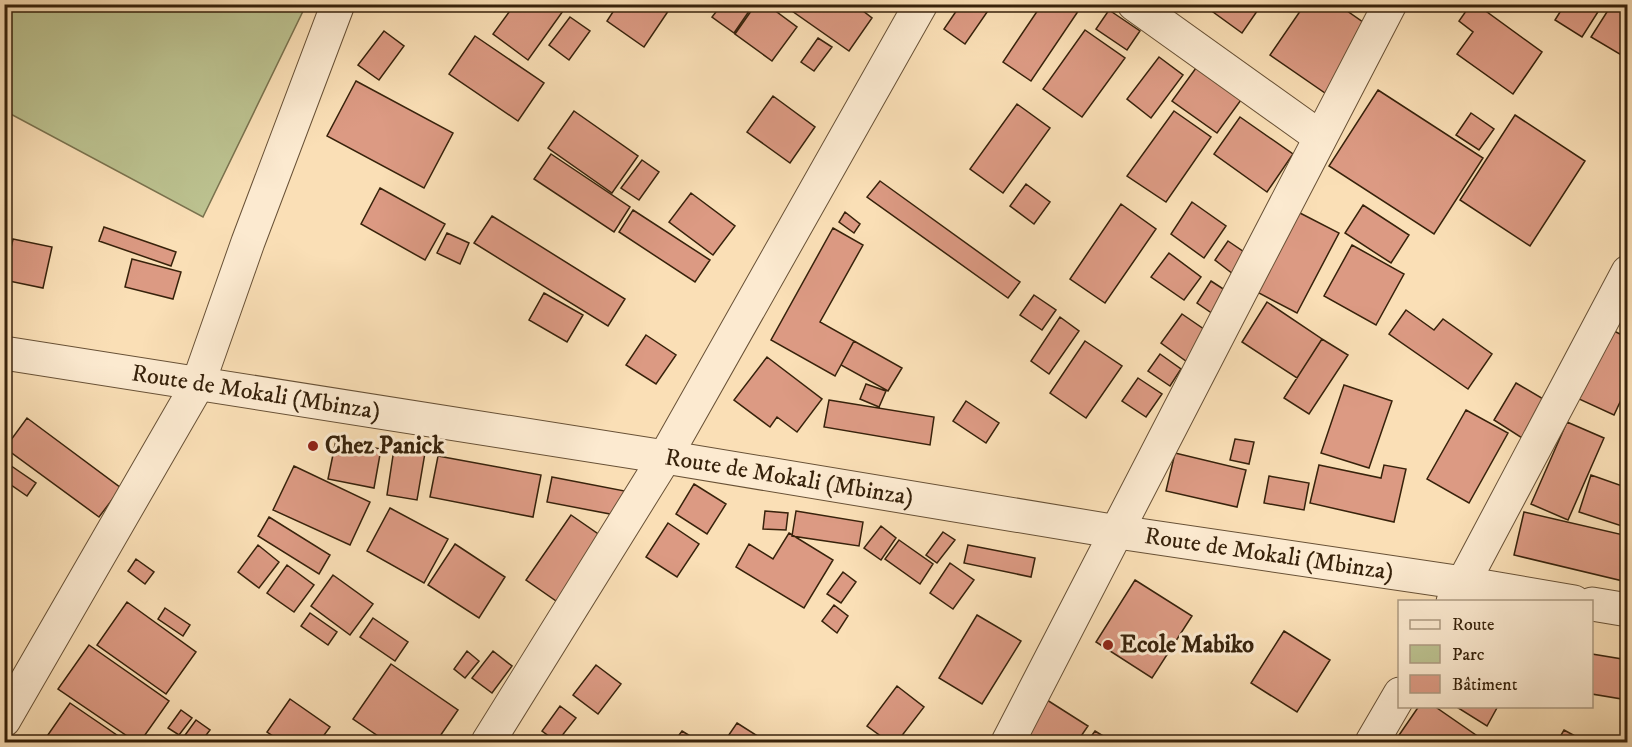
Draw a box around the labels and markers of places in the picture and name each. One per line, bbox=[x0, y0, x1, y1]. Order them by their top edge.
place label: Chez Panick bbox=[325, 431, 445, 461]
marker: Chez Panick bbox=[306, 439, 320, 453]
place label: Ecole Mabiko bbox=[1120, 630, 1254, 660]
marker: Ecole Mabiko bbox=[1101, 638, 1115, 652]

